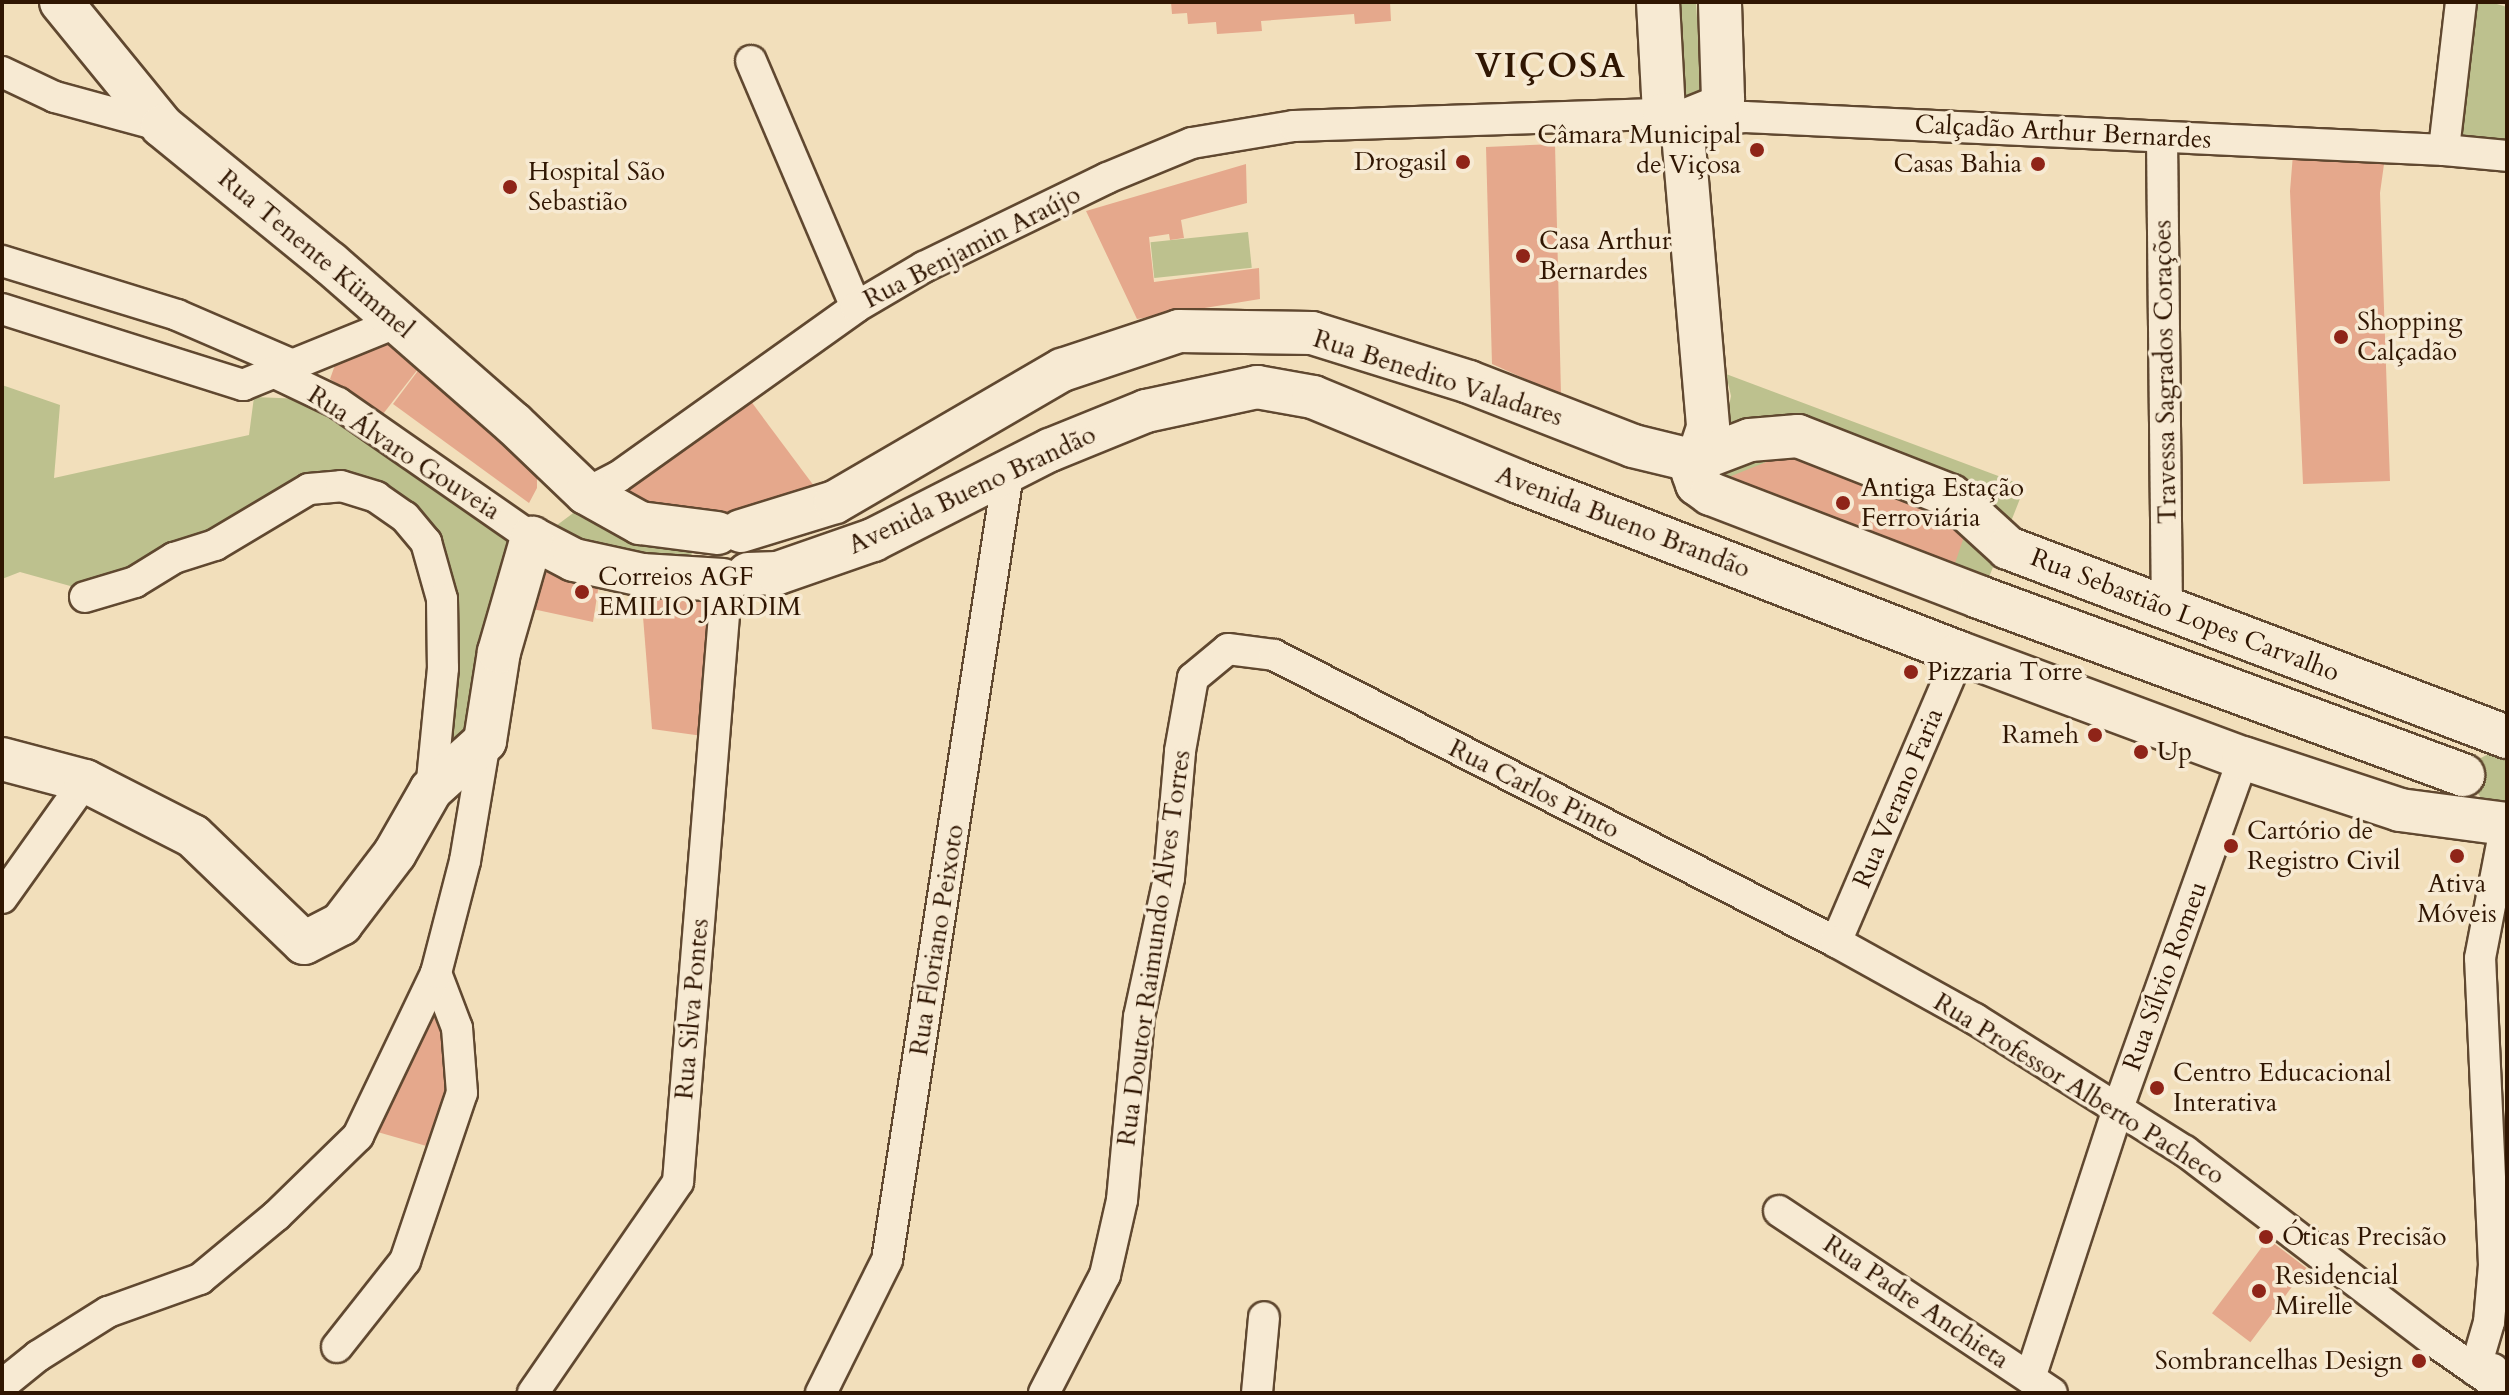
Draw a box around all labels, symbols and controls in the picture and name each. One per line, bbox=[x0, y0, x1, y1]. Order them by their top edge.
district label: VIÇOSA bbox=[1475, 47, 1627, 87]
street label: Calçadão Arthur Bernardes bbox=[1914, 109, 2212, 155]
place label: Câmara Municipal de Viçosa bbox=[1537, 119, 1741, 180]
marker: Câmara Municipal de Viçosa bbox=[1748, 141, 1766, 159]
place label: Drogasil bbox=[1354, 146, 1447, 178]
place label: Casas Bahia bbox=[1894, 148, 2022, 180]
marker: Drogasil bbox=[1454, 153, 1472, 171]
marker: Casas Bahia bbox=[2029, 155, 2047, 173]
place label: Hospital São Sebastião bbox=[528, 156, 665, 218]
street label: Rua Tenente Kümmel bbox=[212, 163, 420, 345]
marker: Hospital São Sebastião bbox=[499, 176, 521, 198]
street label: Rua Benjamin Araújo bbox=[858, 179, 1086, 315]
street label: Travessa Sagrados Corações bbox=[2147, 220, 2183, 524]
place label: Casa Arthur Bernardes bbox=[1539, 225, 1671, 286]
marker: Casa Arthur Bernardes bbox=[1514, 247, 1532, 265]
place label: Shopping Calçadão bbox=[2357, 306, 2463, 368]
street label: Rua Benedito Valadares bbox=[1309, 323, 1567, 433]
marker: Shopping Calçadão bbox=[2332, 328, 2350, 346]
street label: Rua Álvaro Gouveia bbox=[302, 379, 506, 527]
street label: Avenida Bueno Brandão bbox=[843, 419, 1101, 561]
street label: Avenida Bueno Brandão bbox=[1492, 459, 1754, 585]
place label: Antiga Estação Ferroviária bbox=[1861, 472, 2024, 534]
marker: Antiga Estação Ferroviária bbox=[1832, 492, 1854, 514]
street label: Rua Sebastião Lopes Carvalho bbox=[2026, 542, 2344, 688]
place label: Correios AGF EMILIO JARDIM bbox=[598, 561, 801, 622]
marker: Correios AGF EMILIO JARDIM bbox=[573, 583, 591, 601]
place label: Pizzaria Torre bbox=[1927, 656, 2083, 688]
marker: Pizzaria Torre bbox=[1902, 663, 1920, 681]
street label: Rua Verano Faria bbox=[1846, 704, 1950, 892]
place label: Rameh bbox=[2002, 719, 2079, 751]
marker: Rameh bbox=[2086, 726, 2104, 744]
street label: Rua Carlos Pinto bbox=[1444, 733, 1624, 845]
place label: Up bbox=[2157, 736, 2192, 768]
marker: Up bbox=[2132, 743, 2150, 761]
street label: Rua Doutor Raimundo Alves Torres bbox=[1111, 748, 1197, 1148]
place label: Cartório de Registro Civil bbox=[2247, 815, 2400, 876]
street label: Rua Floriano Peixoto bbox=[903, 822, 971, 1058]
marker: Cartório de Registro Civil bbox=[2222, 837, 2240, 855]
marker: Ativa Móveis bbox=[2448, 847, 2466, 865]
place label: Ativa Móveis bbox=[2417, 868, 2497, 930]
street label: Rua Sílvio Romeu bbox=[2116, 877, 2214, 1075]
street label: Rua Silva Pontes bbox=[669, 917, 715, 1101]
street label: Rua Professor Alberto Pacheco bbox=[1928, 986, 2230, 1192]
place label: Centro Educacional Interativa bbox=[2173, 1057, 2391, 1118]
marker: Centro Educacional Interativa bbox=[2148, 1079, 2166, 1097]
place label: Óticas Precisão bbox=[2282, 1221, 2446, 1253]
street label: Rua Padre Anchieta bbox=[1817, 1228, 2015, 1376]
marker: Óticas Precisão bbox=[2257, 1228, 2275, 1246]
place label: Residencial Mirelle bbox=[2275, 1260, 2398, 1322]
marker: Residencial Mirelle bbox=[2250, 1282, 2268, 1300]
place label: Sombrancelhas Design bbox=[2155, 1345, 2403, 1377]
marker: Sombrancelhas Design bbox=[2410, 1352, 2428, 1370]

